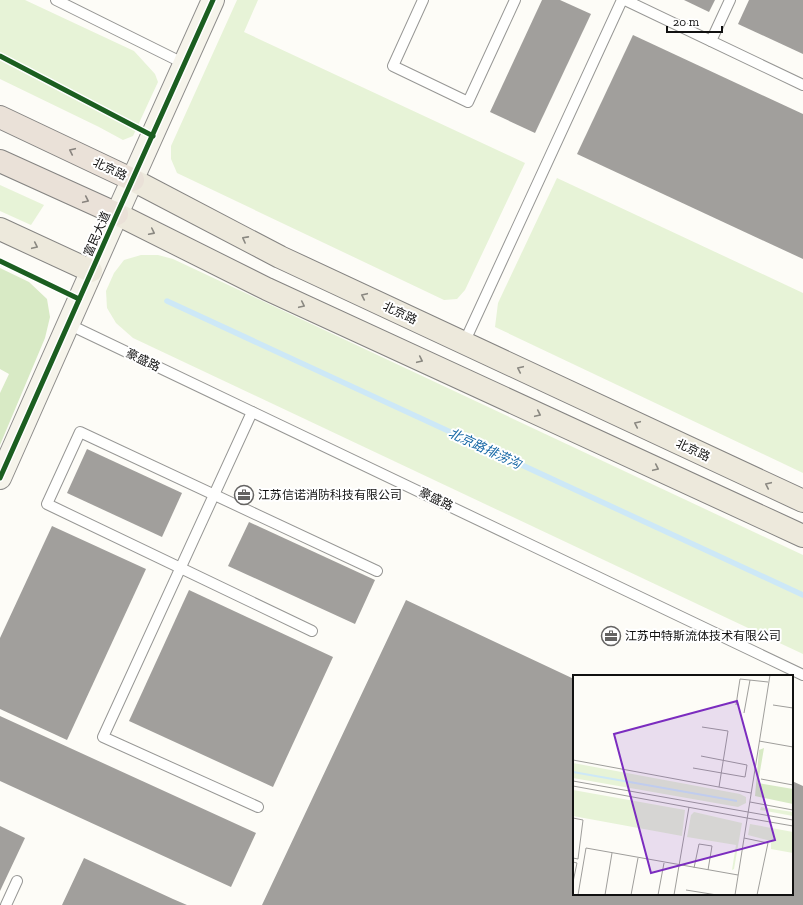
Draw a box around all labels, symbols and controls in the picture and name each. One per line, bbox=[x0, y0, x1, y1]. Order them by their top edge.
scale bar bbox=[667, 8, 722, 34]
text: 20 m bbox=[673, 15, 700, 29]
one-way arrow bbox=[69, 148, 77, 156]
street label: 北京路 bbox=[91, 155, 129, 183]
one-way arrow bbox=[82, 195, 90, 203]
street label: 富民大道 bbox=[81, 209, 113, 259]
one-way arrow bbox=[147, 227, 155, 235]
one-way arrow bbox=[242, 236, 249, 243]
one-way arrow bbox=[31, 241, 39, 249]
one-way arrow bbox=[360, 293, 368, 301]
street label: 北京路 bbox=[381, 299, 419, 327]
one-way arrow bbox=[298, 300, 305, 308]
street label: 豪盛路 bbox=[124, 346, 162, 374]
one-way arrow bbox=[417, 355, 424, 363]
one-way arrow bbox=[516, 366, 524, 374]
one-way arrow bbox=[534, 409, 542, 417]
one-way arrow bbox=[634, 421, 642, 429]
water label: 北京路排涝沟 bbox=[446, 425, 525, 473]
street label: 北京路 bbox=[674, 436, 712, 464]
one-way arrow bbox=[652, 463, 660, 471]
one-way arrow bbox=[764, 482, 772, 490]
office icon: 江苏信诺消防科技有限公司 bbox=[233, 484, 255, 506]
street label: 豪盛路 bbox=[417, 485, 455, 513]
place label: 江苏信诺消防科技有限公司 bbox=[258, 488, 402, 502]
office icon: 江苏中特斯流体技术有限公司 bbox=[600, 625, 622, 647]
place label: 江苏中特斯流体技术有限公司 bbox=[625, 629, 781, 643]
inset map bbox=[573, 675, 793, 895]

